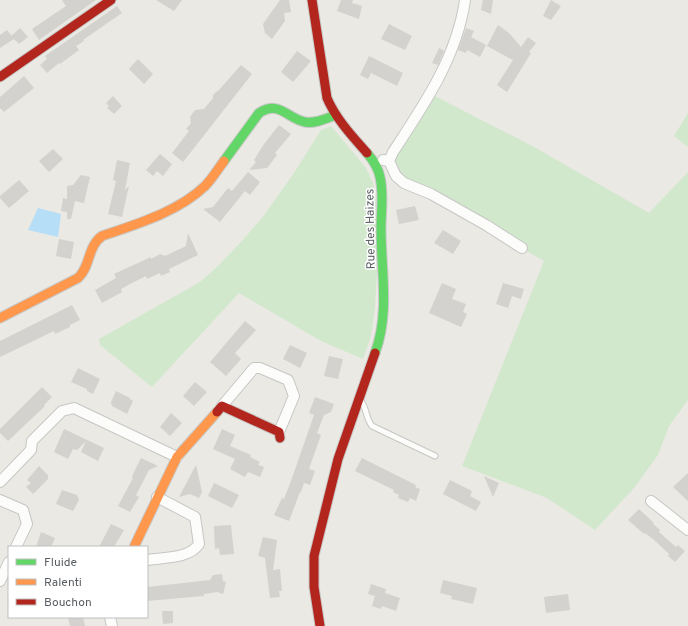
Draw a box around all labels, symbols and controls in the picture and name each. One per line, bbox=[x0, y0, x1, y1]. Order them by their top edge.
street label: Rue des Haizes bbox=[362, 189, 380, 269]
legend bbox=[8, 546, 148, 618]
text: Fluide bbox=[44, 555, 77, 571]
text: Ralenti bbox=[44, 575, 82, 591]
text: Bouchon bbox=[44, 595, 92, 611]

